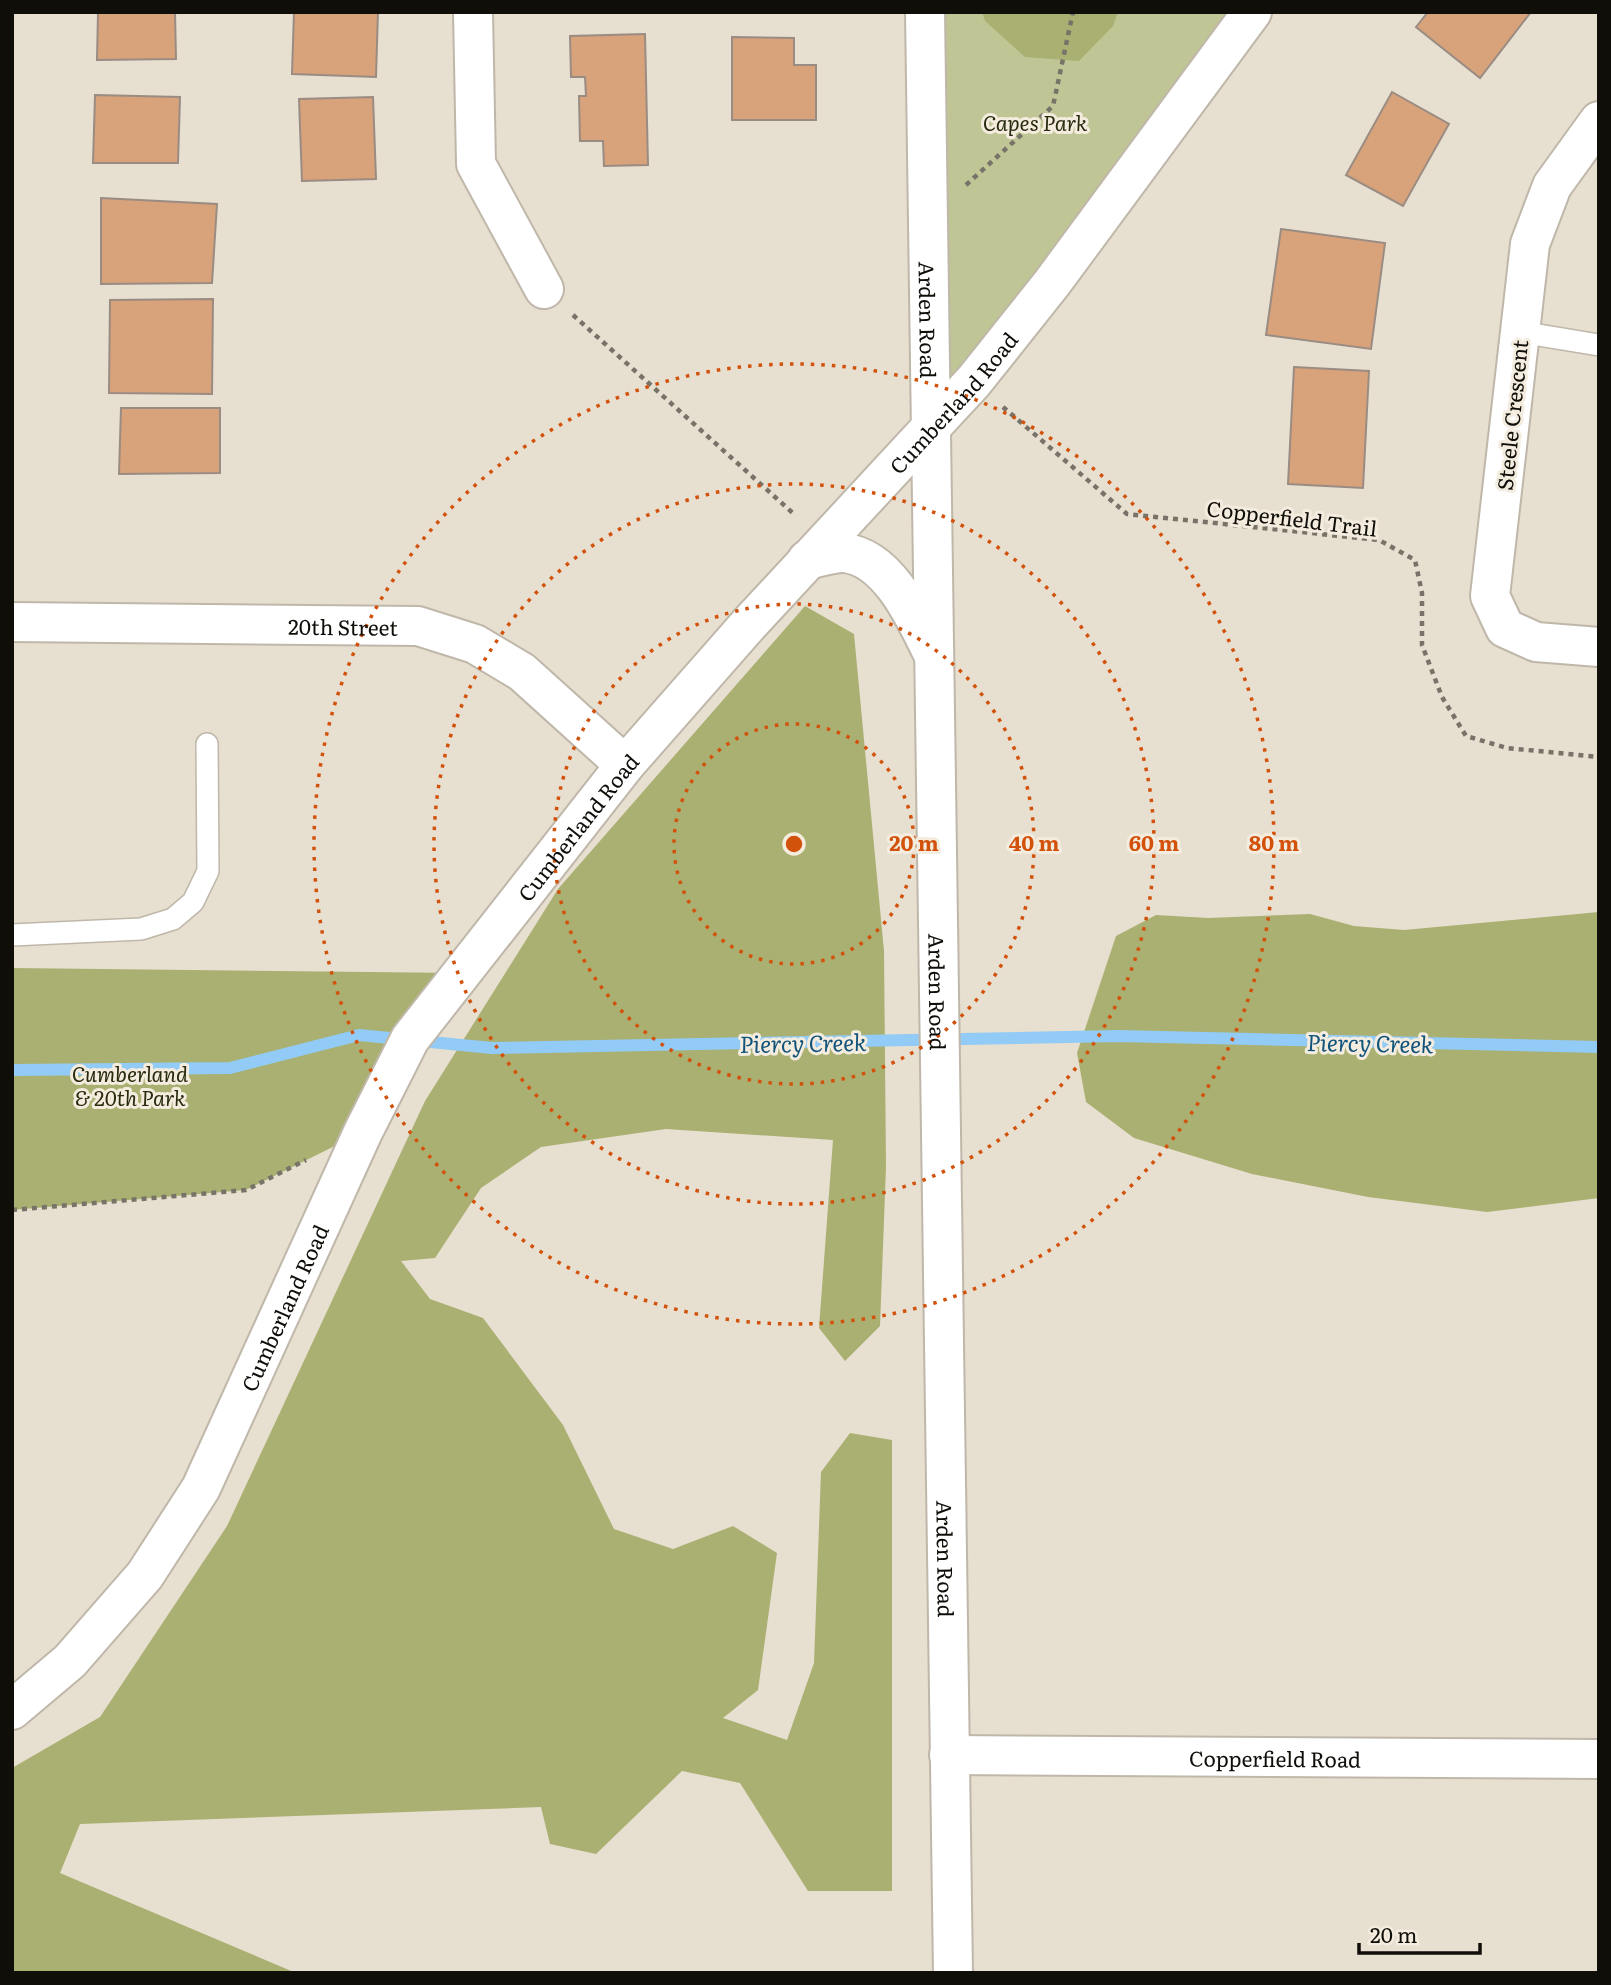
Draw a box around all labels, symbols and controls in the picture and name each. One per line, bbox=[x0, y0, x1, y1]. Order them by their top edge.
park label: Capes Park bbox=[983, 106, 1088, 137]
street label: Arden Road bbox=[913, 261, 946, 379]
street label: Cumberland Road bbox=[881, 324, 1024, 480]
street label: Steele Crescent bbox=[1488, 338, 1534, 492]
street label: Copperfield Trail bbox=[1205, 491, 1379, 543]
street label: 20th Street bbox=[288, 609, 398, 641]
street label: Cumberland Road bbox=[509, 746, 645, 907]
text: 20 m bbox=[889, 826, 939, 857]
text: 40 m bbox=[1009, 826, 1059, 857]
text: 60 m bbox=[1129, 826, 1179, 857]
text: 80 m bbox=[1249, 826, 1299, 857]
centre of rings bbox=[782, 832, 806, 856]
street label: Arden Road bbox=[923, 933, 955, 1051]
water label: Piercy Creek bbox=[739, 1024, 867, 1060]
water label: Piercy Creek bbox=[1306, 1024, 1434, 1060]
park label: Cumberland & 20th Park bbox=[72, 1057, 188, 1112]
street label: Cumberland Road bbox=[232, 1219, 335, 1396]
street label: Arden Road bbox=[931, 1500, 963, 1618]
street label: Copperfield Road bbox=[1189, 1741, 1361, 1773]
scale bar bbox=[1359, 1912, 1480, 1956]
text: 20 m bbox=[1370, 1918, 1417, 1949]

